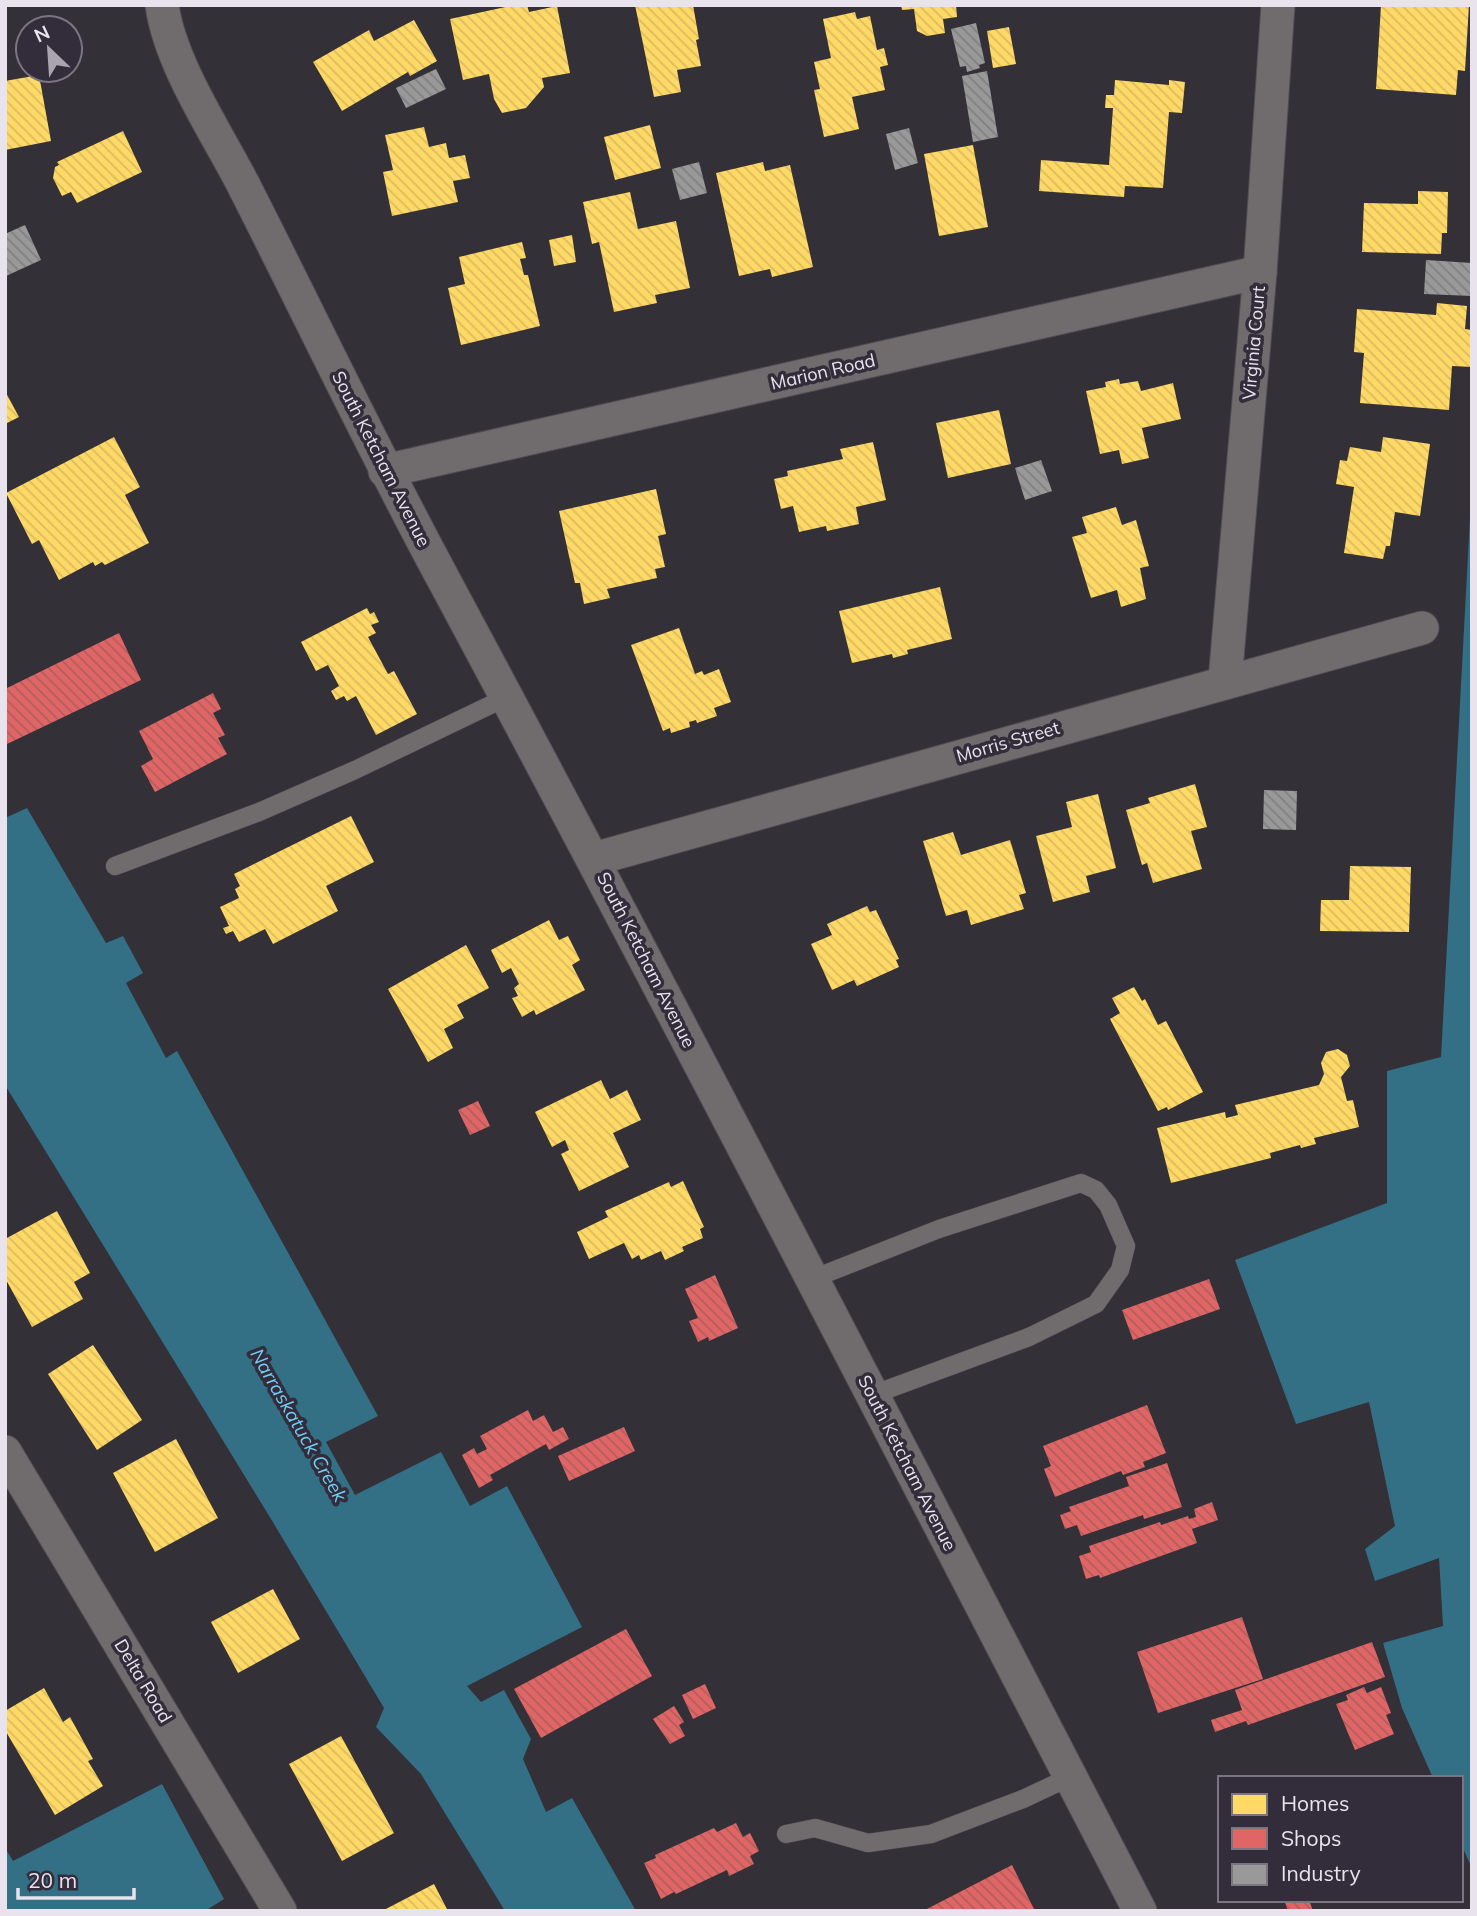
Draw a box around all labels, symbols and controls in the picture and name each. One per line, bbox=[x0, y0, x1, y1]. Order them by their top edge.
north arrow bbox=[14, 14, 84, 84]
text: N bbox=[30, 20, 53, 48]
street label: Virginia Court bbox=[1237, 285, 1270, 401]
street label: Marion Road bbox=[768, 348, 877, 395]
street label: South Ketcham Avenue bbox=[327, 367, 436, 550]
street label: Morris Street bbox=[954, 716, 1062, 767]
street label: South Ketcham Avenue bbox=[592, 868, 701, 1051]
water label: Narraskatuck Creek bbox=[245, 1344, 353, 1507]
street label: South Ketcham Avenue bbox=[853, 1371, 962, 1554]
street label: Delta Road bbox=[110, 1635, 177, 1727]
legend bbox=[1218, 1776, 1463, 1902]
text: Homes bbox=[1281, 1790, 1349, 1816]
text: Shops bbox=[1281, 1825, 1341, 1851]
scale bar bbox=[18, 1856, 133, 1900]
text: Industry bbox=[1281, 1860, 1361, 1886]
text: 20 m bbox=[28, 1867, 77, 1893]

